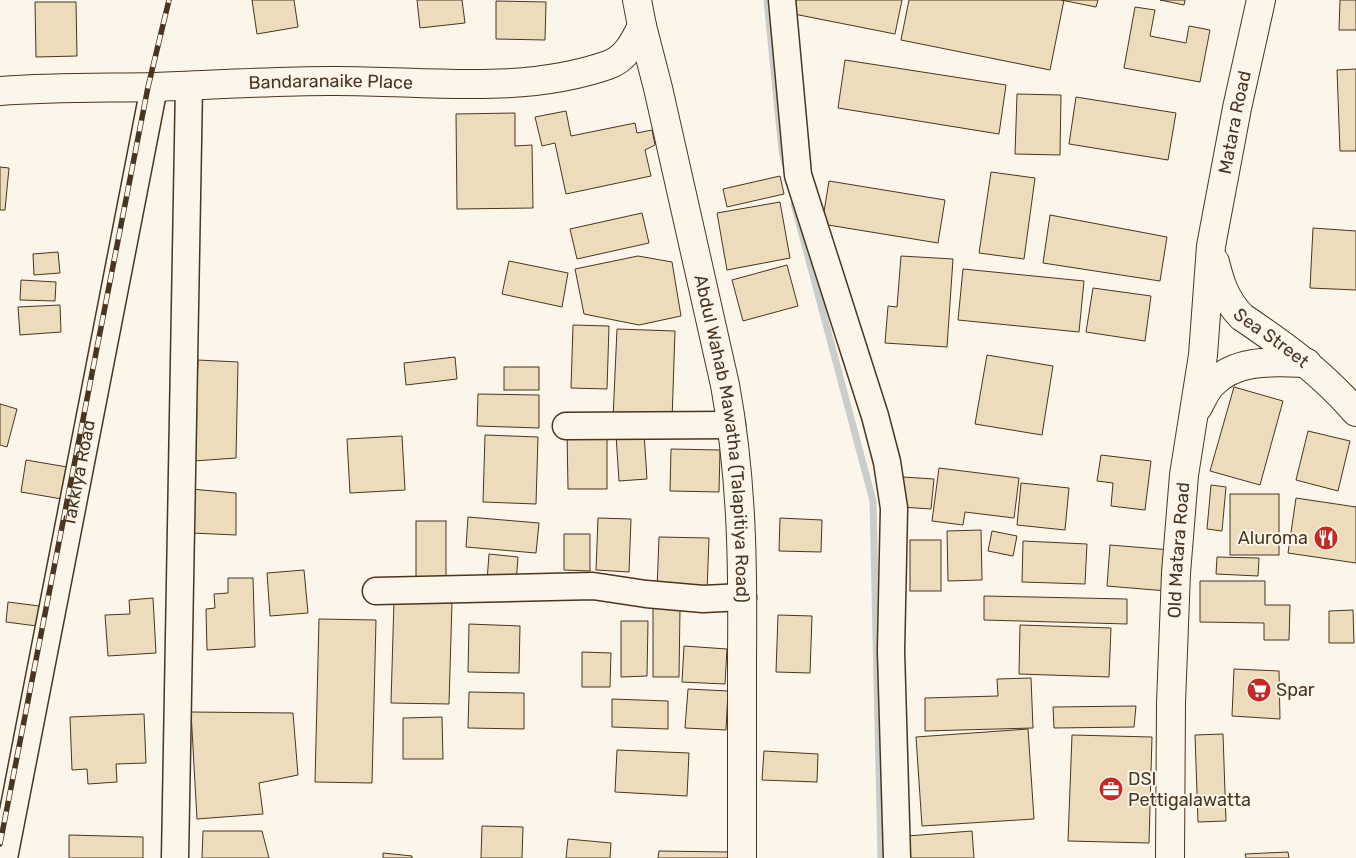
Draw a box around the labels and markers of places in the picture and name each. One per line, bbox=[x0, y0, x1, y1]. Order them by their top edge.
restaurant icon: Aluroma bbox=[1313, 525, 1339, 551]
place label: Aluroma bbox=[1238, 527, 1308, 549]
supermarket icon: Spar bbox=[1246, 677, 1272, 703]
place label: Spar bbox=[1276, 679, 1315, 701]
place label: DSI Pettigalawatta bbox=[1128, 768, 1251, 811]
office icon: DSI Pettigalawatta bbox=[1098, 776, 1124, 802]

